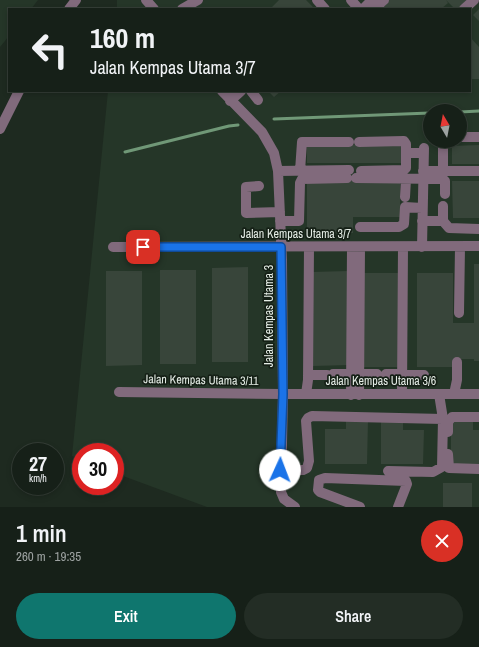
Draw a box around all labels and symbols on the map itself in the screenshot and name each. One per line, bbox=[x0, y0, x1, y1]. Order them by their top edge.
north arrow bbox=[423, 104, 467, 148]
street label: Jalan Kempas Utama 3/7 bbox=[241, 226, 352, 242]
pin bbox=[126, 230, 160, 264]
street label: Jalan Kempas Utama 3 bbox=[261, 265, 277, 367]
street label: Jalan Kempas Utama 3/11 bbox=[143, 371, 259, 389]
street label: Jalan Kempas Utama 3/6 bbox=[326, 373, 436, 389]
speed limit sign: 30 bbox=[72, 443, 124, 495]
position arrow bbox=[259, 449, 301, 491]

